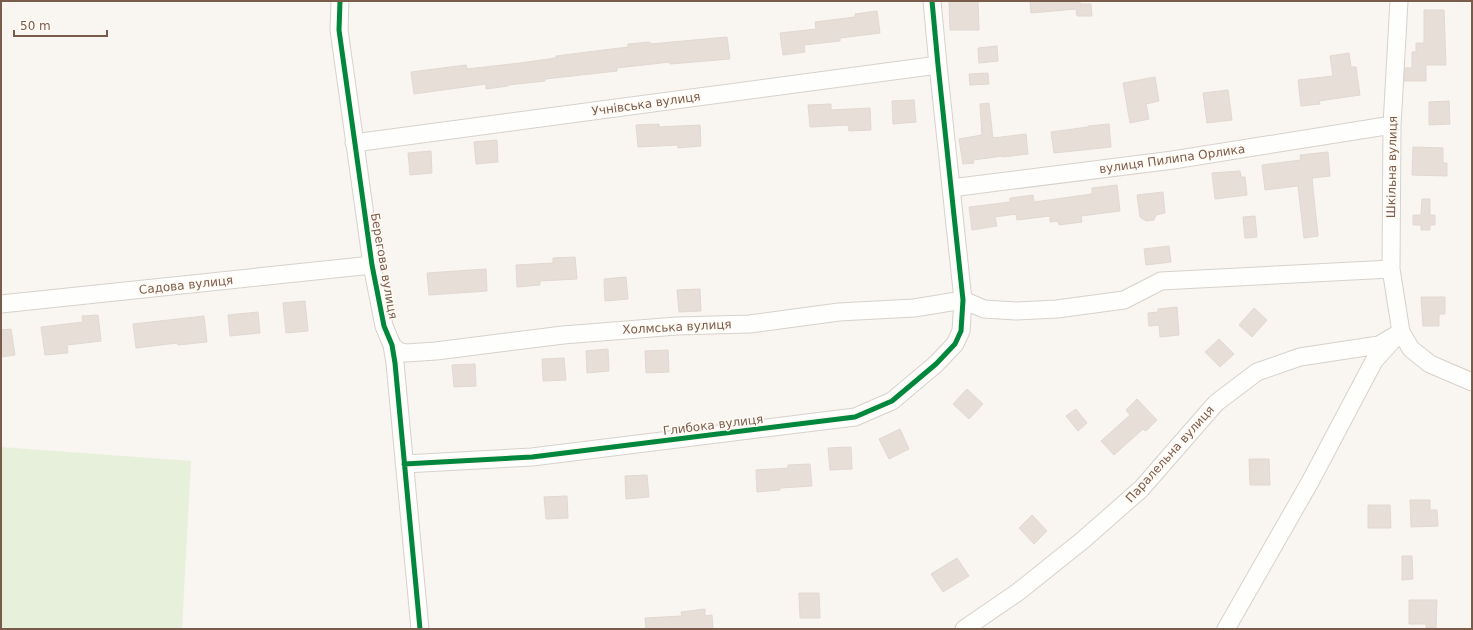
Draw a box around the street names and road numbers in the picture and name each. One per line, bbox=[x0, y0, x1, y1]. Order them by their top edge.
street label: Учнівська вулиця bbox=[591, 89, 701, 119]
street label: Шкільна вулиця bbox=[1384, 116, 1400, 218]
street label: вулиця Пилипа Орлика bbox=[1098, 142, 1246, 176]
street label: Берегова вулиця bbox=[368, 212, 400, 320]
street label: Садова вулиця bbox=[138, 273, 234, 297]
street label: Холмська вулиця bbox=[622, 317, 732, 337]
street label: Паралельна вулиця bbox=[1123, 403, 1217, 505]
street label: Глибока вулиця bbox=[662, 412, 764, 438]

